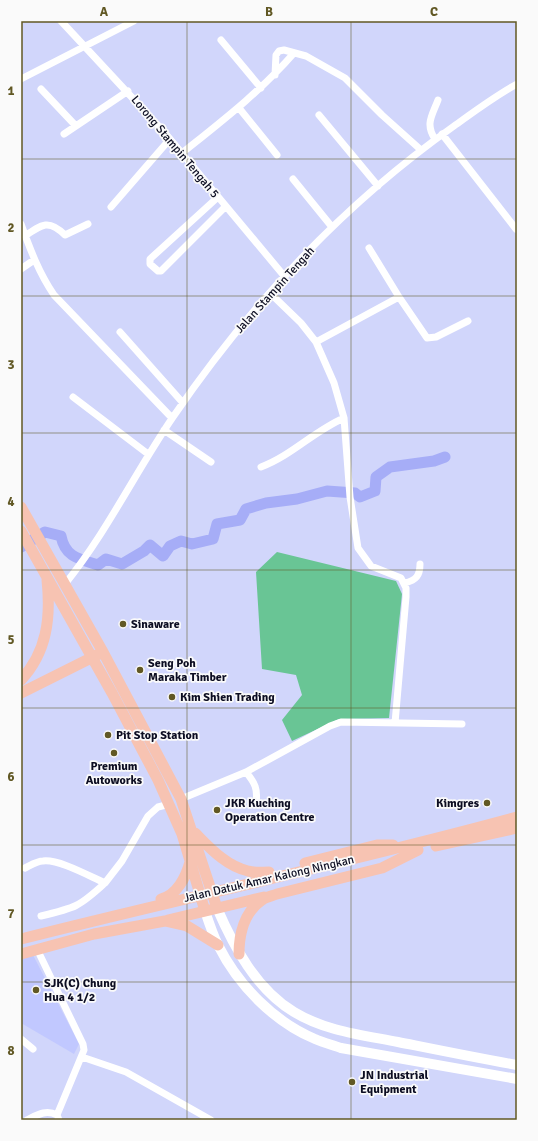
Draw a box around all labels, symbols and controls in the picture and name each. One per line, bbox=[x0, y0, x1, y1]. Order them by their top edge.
text: A bbox=[100, 4, 109, 20]
text: B bbox=[265, 4, 273, 20]
text: C bbox=[430, 4, 438, 20]
text: 1 bbox=[7, 83, 15, 99]
street label: Lorong Stampin Tengah 5 bbox=[128, 93, 222, 201]
text: 2 bbox=[7, 220, 15, 236]
street label: Jalan Stampin Tengah bbox=[232, 243, 318, 337]
text: 3 bbox=[7, 357, 15, 373]
text: 4 bbox=[7, 494, 15, 510]
place label: Sinaware bbox=[131, 617, 180, 632]
marker: Sinaware bbox=[118, 619, 128, 629]
text: 5 bbox=[7, 632, 15, 648]
place label: Seng Poh Maraka Timber bbox=[148, 656, 227, 685]
marker: Seng Poh Maraka Timber bbox=[135, 665, 145, 675]
place label: Kim Shien Trading bbox=[180, 690, 275, 705]
marker: Kim Shien Trading bbox=[167, 692, 177, 702]
place label: Pit Stop Station bbox=[116, 728, 199, 743]
marker: Pit Stop Station bbox=[103, 730, 113, 740]
marker: Premium Autoworks bbox=[109, 748, 119, 758]
place label: Premium Autoworks bbox=[86, 759, 143, 788]
text: 6 bbox=[7, 769, 15, 785]
place label: JKR Kuching Operation Centre bbox=[225, 796, 315, 825]
place label: Kimgres bbox=[436, 796, 480, 811]
marker: Kimgres bbox=[482, 798, 492, 808]
marker: JKR Kuching Operation Centre bbox=[212, 805, 222, 815]
street label: Jalan Datuk Amar Kalong Ningkan bbox=[182, 852, 356, 906]
text: 7 bbox=[7, 906, 15, 922]
place label: SJK(C) Chung Hua 4 1/2 bbox=[44, 976, 117, 1005]
marker: SJK(C) Chung Hua 4 1/2 bbox=[31, 985, 41, 995]
text: 8 bbox=[7, 1043, 15, 1059]
place label: JN Industrial Equipment bbox=[360, 1068, 429, 1097]
marker: JN Industrial Equipment bbox=[347, 1077, 357, 1087]

